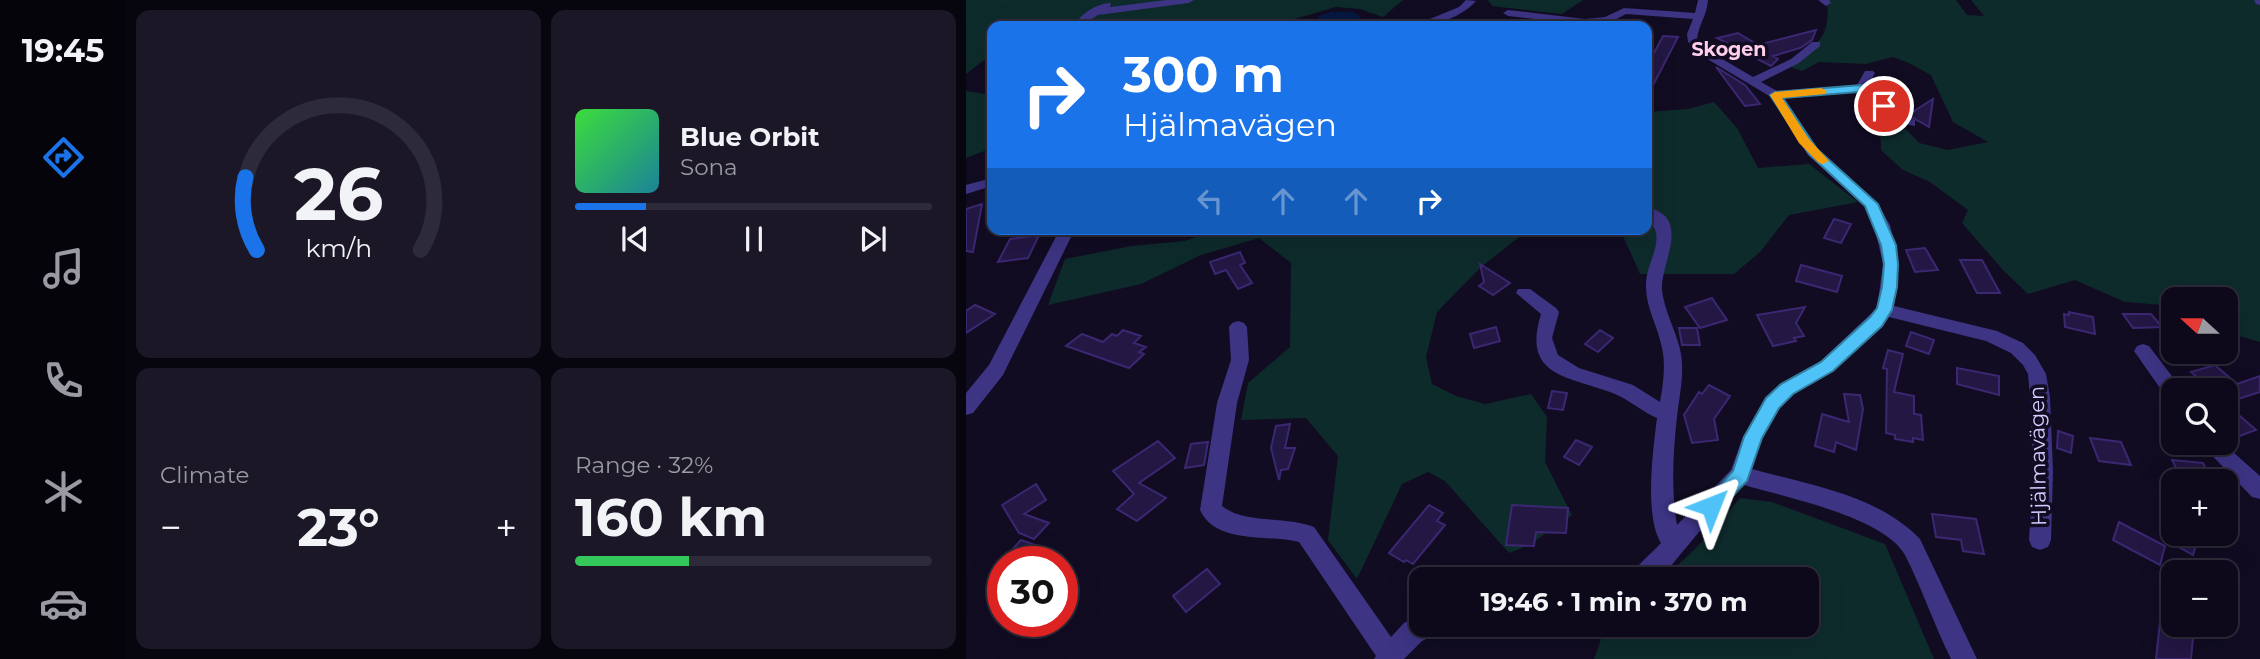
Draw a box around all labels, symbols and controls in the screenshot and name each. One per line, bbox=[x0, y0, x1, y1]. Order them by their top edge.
text: 19:45 bbox=[22, 31, 104, 70]
district label: Skogen bbox=[1692, 38, 1767, 61]
text: 300 m bbox=[1123, 45, 1284, 104]
icon: right bbox=[1008, 49, 1099, 140]
pin bbox=[1854, 76, 1914, 136]
icon: arrive bbox=[1865, 87, 1903, 125]
text: Hjälmavägen bbox=[1123, 105, 1337, 144]
text: Blue Orbit bbox=[680, 121, 819, 153]
icon: directions bbox=[39, 133, 88, 182]
text: 26 bbox=[294, 150, 383, 238]
text: Sona bbox=[680, 153, 738, 181]
icon: left bbox=[1191, 182, 1229, 220]
icon: ahead bbox=[1264, 182, 1302, 220]
icon: ahead bbox=[1337, 182, 1375, 220]
icon: right bbox=[1410, 182, 1448, 220]
icon: previous bbox=[616, 220, 654, 258]
icon: pause bbox=[735, 220, 773, 258]
icon: next bbox=[854, 220, 892, 258]
text: km/h bbox=[305, 233, 372, 263]
icon: music bbox=[39, 244, 88, 293]
north arrow bbox=[2161, 287, 2238, 364]
map controls bbox=[2161, 287, 2238, 637]
icon: phone bbox=[39, 356, 88, 405]
button: search bbox=[2161, 378, 2238, 455]
street label: Hjälmavägen bbox=[2024, 386, 2051, 526]
text: Range · 32% bbox=[575, 451, 713, 479]
text: Climate bbox=[160, 461, 249, 489]
icon: climate bbox=[39, 467, 88, 516]
position arrow bbox=[1674, 469, 1748, 543]
button: + bbox=[2161, 469, 2238, 546]
text: 160 km bbox=[575, 486, 767, 549]
text: 23° bbox=[297, 496, 380, 559]
text: − bbox=[160, 504, 182, 551]
text: + bbox=[495, 504, 517, 551]
speed limit sign: 30 bbox=[987, 546, 1078, 637]
button: − bbox=[2161, 560, 2238, 637]
icon: car bbox=[39, 579, 88, 628]
text: 19:46 · 1 min · 370 m bbox=[1481, 586, 1747, 618]

